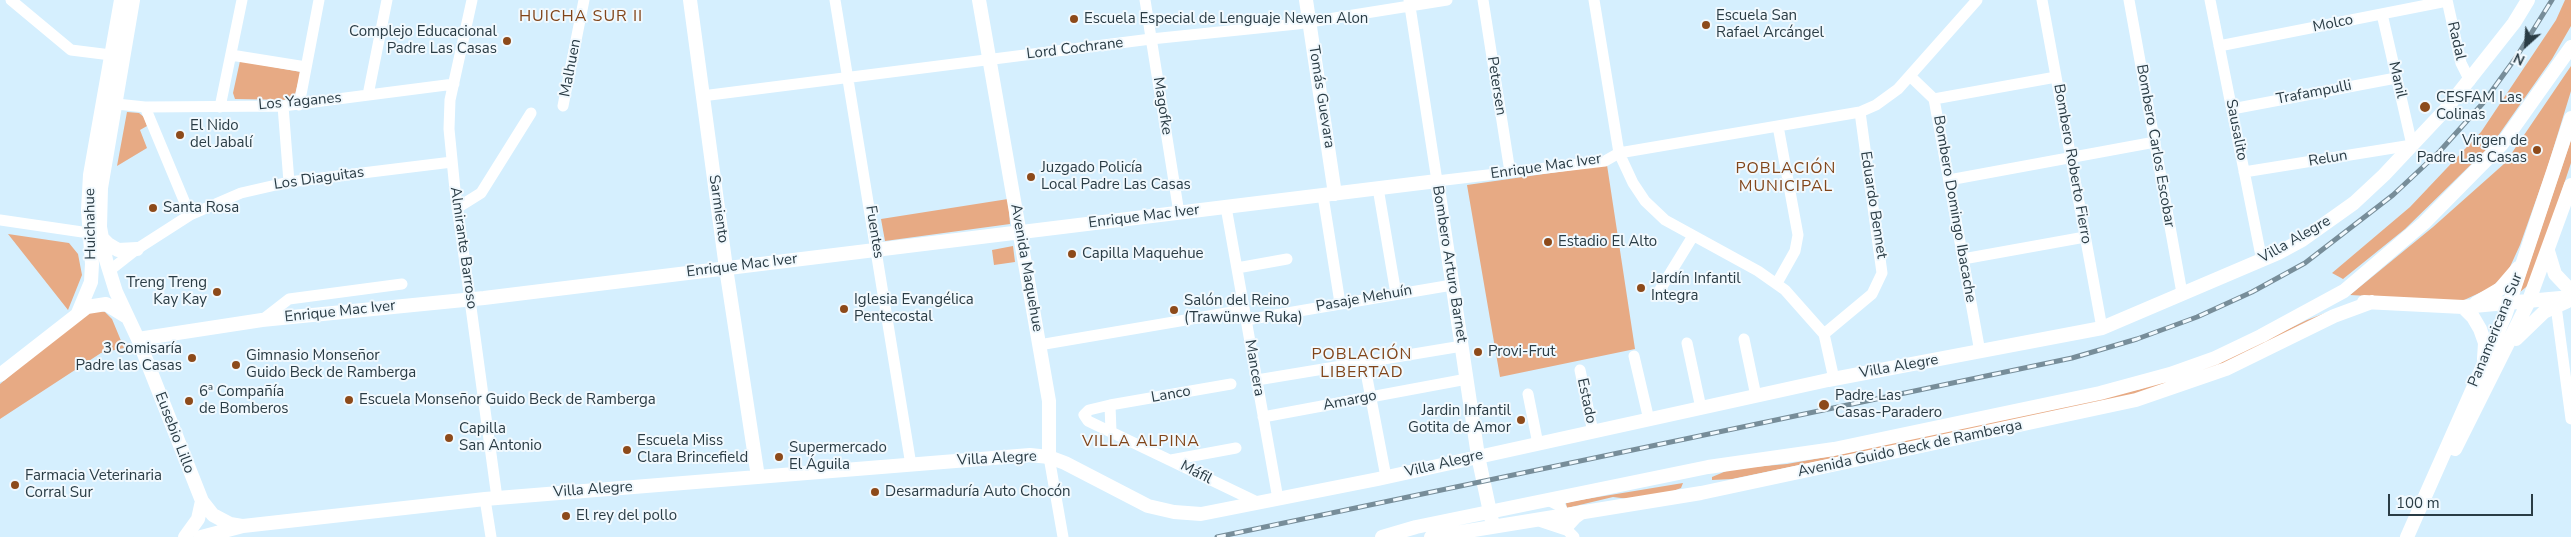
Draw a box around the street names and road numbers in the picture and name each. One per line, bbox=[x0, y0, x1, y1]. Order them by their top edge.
street label: Molco bbox=[2311, 11, 2355, 37]
street label: Radal bbox=[2443, 20, 2469, 62]
street label: Lord Cochrane bbox=[1026, 34, 1124, 64]
street label: Malhuen bbox=[557, 37, 585, 99]
street label: Tomás Guevara bbox=[1304, 44, 1338, 150]
street label: Petersen bbox=[1482, 55, 1510, 117]
street label: Manil bbox=[2384, 60, 2410, 100]
street label: Bombero Carlos Escobar bbox=[2132, 63, 2178, 229]
street label: Magofke bbox=[1149, 76, 1175, 136]
street label: Trafampulli bbox=[2275, 77, 2353, 109]
street label: Bombero Roberto Fierro bbox=[2049, 83, 2095, 245]
street label: Los Yaganes bbox=[258, 89, 342, 115]
street label: Sausalito bbox=[2221, 98, 2251, 162]
street label: Bombero Domingo Ibacache bbox=[1929, 114, 1979, 304]
street label: Relun bbox=[2307, 147, 2349, 171]
street label: Enrique Mac Iver bbox=[1490, 150, 1602, 184]
street label: Eduardo Bennet bbox=[1856, 150, 1890, 260]
street label: Los Diaguitas bbox=[273, 164, 365, 194]
street label: Sarmiento bbox=[704, 174, 732, 244]
street label: Bombero Arturo Barnet bbox=[1428, 184, 1470, 344]
street label: Almirante Barroso bbox=[446, 186, 480, 310]
street label: Huichahue bbox=[81, 188, 101, 260]
street label: Enrique Mac Iver bbox=[1088, 201, 1200, 233]
street label: Avenida Maquehue bbox=[1006, 203, 1046, 333]
street label: Fuentes bbox=[861, 204, 887, 260]
street label: Villa Alegre bbox=[2256, 212, 2334, 268]
street label: Enrique Mac Iver bbox=[686, 250, 798, 282]
street label: Panamericana Sur bbox=[2465, 270, 2527, 390]
street label: Pasaje Mehuín bbox=[1314, 282, 1414, 316]
street label: Enrique Mac Iver bbox=[284, 297, 396, 327]
street label: Mancera bbox=[1240, 338, 1268, 398]
street label: Villa Alegre bbox=[1858, 351, 1940, 383]
street label: Estado bbox=[1572, 377, 1600, 425]
street label: Lanco bbox=[1150, 383, 1192, 407]
street label: Amargo bbox=[1322, 387, 1378, 415]
street label: Eusebio Lillo bbox=[150, 390, 198, 476]
street label: Avenida Guido Beck de Ramberga bbox=[1796, 416, 2024, 482]
street label: Villa Alegre bbox=[1403, 446, 1485, 482]
street label: Villa Alegre bbox=[957, 448, 1037, 470]
street label: Máfil bbox=[1177, 457, 1215, 489]
street label: Villa Alegre bbox=[553, 478, 633, 502]

